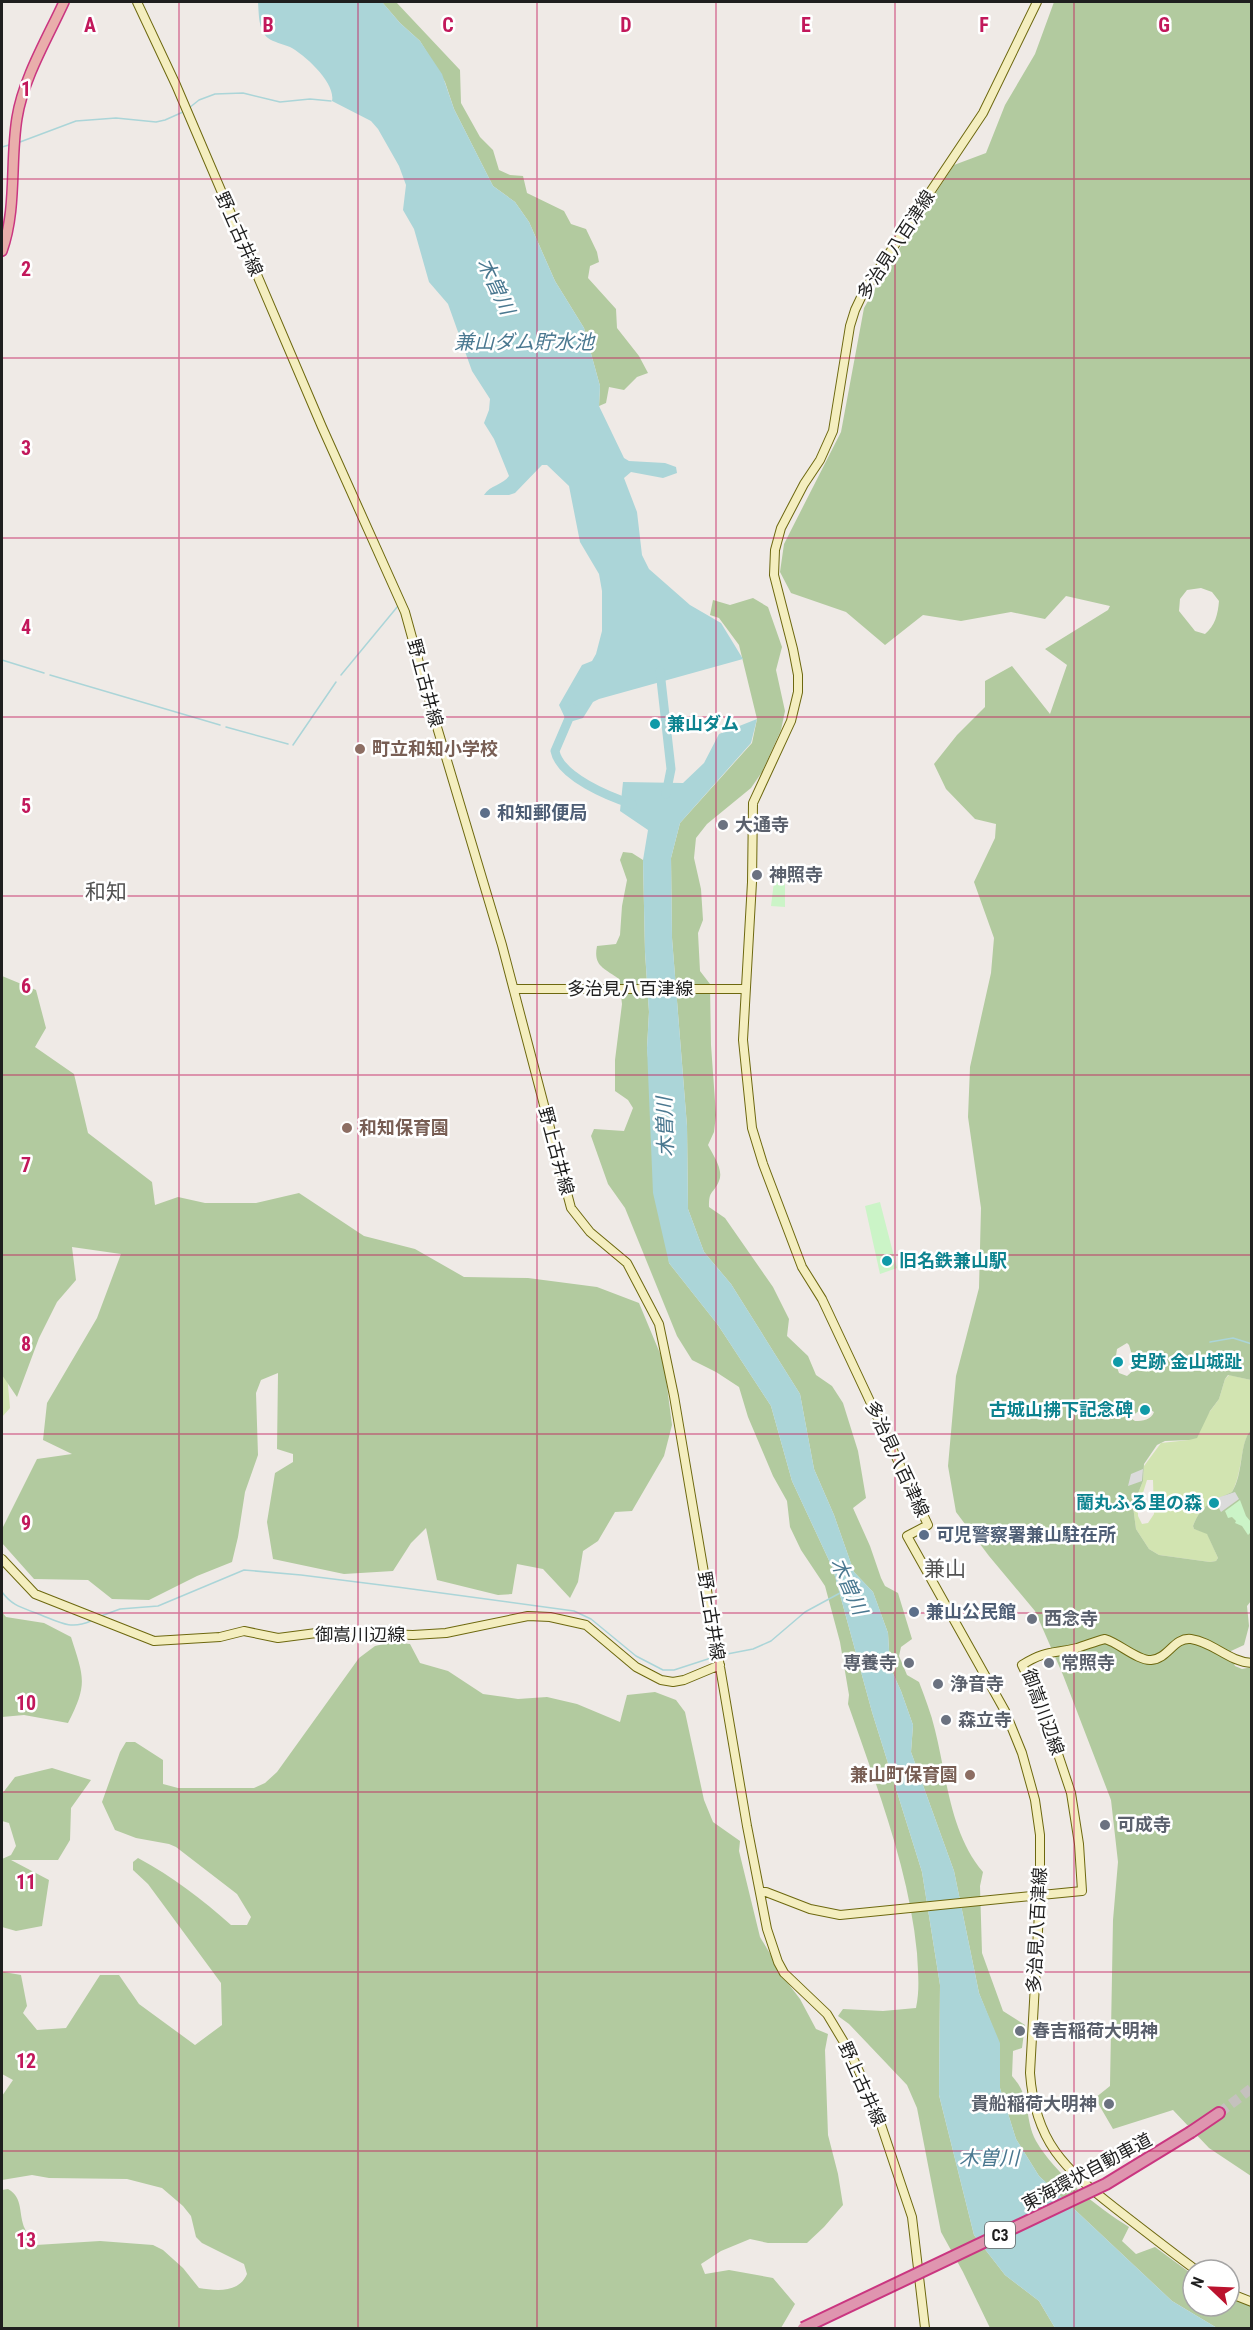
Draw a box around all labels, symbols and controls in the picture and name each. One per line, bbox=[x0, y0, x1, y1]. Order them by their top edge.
text: A bbox=[84, 13, 96, 37]
text: B bbox=[262, 13, 274, 37]
text: C bbox=[442, 13, 454, 37]
text: D bbox=[620, 13, 632, 37]
text: E bbox=[801, 13, 811, 37]
text: F bbox=[979, 13, 989, 37]
text: G bbox=[1158, 13, 1170, 37]
text: 1 bbox=[21, 77, 31, 101]
street label: 多治見八百津線 bbox=[852, 186, 939, 303]
street label: 野上古井線 bbox=[212, 188, 267, 279]
water label: 木曽川 bbox=[472, 254, 520, 320]
text: 2 bbox=[21, 257, 31, 281]
water label: 兼山ダム貯水池 bbox=[454, 330, 596, 354]
text: 3 bbox=[21, 436, 31, 460]
text: 4 bbox=[21, 615, 31, 639]
street label: 野上古井線 bbox=[404, 637, 447, 729]
place label: 兼山ダム bbox=[667, 713, 739, 734]
marker: 兼山ダム bbox=[648, 717, 662, 731]
place label: 町立和知小学校 bbox=[372, 738, 498, 759]
marker: 町立和知小学校 bbox=[353, 742, 367, 756]
text: 5 bbox=[21, 794, 31, 818]
place label: 和知郵便局 bbox=[497, 802, 587, 823]
marker: 和知郵便局 bbox=[478, 806, 492, 820]
place label: 大通寺 bbox=[735, 814, 789, 835]
marker: 大通寺 bbox=[716, 818, 730, 832]
place label: 神照寺 bbox=[769, 864, 823, 885]
marker: 神照寺 bbox=[750, 868, 764, 882]
district label: 和知 bbox=[85, 880, 127, 904]
text: 6 bbox=[21, 974, 31, 998]
street label: 多治見八百津線 bbox=[567, 978, 693, 999]
water label: 木曽川 bbox=[652, 1095, 678, 1157]
street label: 野上古井線 bbox=[535, 1105, 578, 1197]
place label: 和知保育園 bbox=[359, 1117, 449, 1138]
marker: 和知保育園 bbox=[340, 1121, 354, 1135]
text: 7 bbox=[21, 1153, 31, 1177]
place label: 旧名鉄兼山駅 bbox=[899, 1250, 1007, 1271]
marker: 旧名鉄兼山駅 bbox=[880, 1254, 894, 1268]
text: 8 bbox=[21, 1332, 31, 1356]
place label: 史跡 金山城趾 bbox=[1130, 1351, 1242, 1372]
marker: 史跡 金山城趾 bbox=[1111, 1355, 1125, 1369]
street label: 多治見八百津線 bbox=[861, 1397, 934, 1520]
place label: 古城山拂下記念碑 bbox=[989, 1399, 1133, 1420]
marker: 古城山拂下記念碑 bbox=[1138, 1403, 1152, 1417]
place label: 蘭丸ふる里の森 bbox=[1076, 1492, 1202, 1513]
marker: 蘭丸ふる里の森 bbox=[1207, 1496, 1221, 1510]
text: 9 bbox=[21, 1511, 31, 1535]
place label: 可児警察署兼山駐在所 bbox=[936, 1524, 1116, 1545]
marker: 可児警察署兼山駐在所 bbox=[917, 1528, 931, 1542]
water label: 木曽川 bbox=[826, 1554, 873, 1620]
district label: 兼山 bbox=[924, 1557, 966, 1581]
street label: 野上古井線 bbox=[694, 1570, 729, 1662]
place label: 兼山公民館 bbox=[926, 1601, 1016, 1622]
marker: 兼山公民館 bbox=[907, 1605, 921, 1619]
place label: 西念寺 bbox=[1044, 1608, 1098, 1629]
marker: 西念寺 bbox=[1025, 1612, 1039, 1626]
street label: 御嵩川辺線 bbox=[315, 1624, 405, 1645]
place label: 専養寺 bbox=[843, 1652, 897, 1673]
place label: 常照寺 bbox=[1061, 1652, 1115, 1673]
marker: 専養寺 bbox=[902, 1656, 916, 1670]
marker: 常照寺 bbox=[1042, 1656, 1056, 1670]
street label: 御嵩川辺線 bbox=[1018, 1666, 1069, 1758]
place label: 浄音寺 bbox=[950, 1673, 1004, 1694]
marker: 浄音寺 bbox=[931, 1677, 945, 1691]
text: 10 bbox=[16, 1691, 36, 1715]
place label: 森立寺 bbox=[958, 1709, 1012, 1730]
marker: 森立寺 bbox=[939, 1713, 953, 1727]
place label: 兼山町保育園 bbox=[850, 1764, 958, 1785]
marker: 兼山町保育園 bbox=[963, 1768, 977, 1782]
place label: 可成寺 bbox=[1117, 1814, 1171, 1835]
marker: 可成寺 bbox=[1098, 1818, 1112, 1832]
street label: 多治見八百津線 bbox=[1023, 1867, 1050, 1993]
text: 11 bbox=[16, 1870, 36, 1894]
place label: 春吉稲荷大明神 bbox=[1032, 2020, 1158, 2041]
marker: 春吉稲荷大明神 bbox=[1013, 2024, 1027, 2038]
street label: 野上古井線 bbox=[835, 2038, 890, 2129]
text: 12 bbox=[16, 2049, 36, 2073]
place label: 貴船稲荷大明神 bbox=[971, 2093, 1097, 2114]
marker: 貴船稲荷大明神 bbox=[1102, 2097, 1116, 2111]
street label: 東海環状自動車道 bbox=[1018, 2128, 1155, 2215]
water label: 木曽川 bbox=[959, 2146, 1021, 2170]
road number: C3 bbox=[985, 2222, 1015, 2248]
text: 13 bbox=[16, 2228, 36, 2252]
north arrow bbox=[1181, 2258, 1241, 2318]
text: N bbox=[1187, 2274, 1208, 2291]

